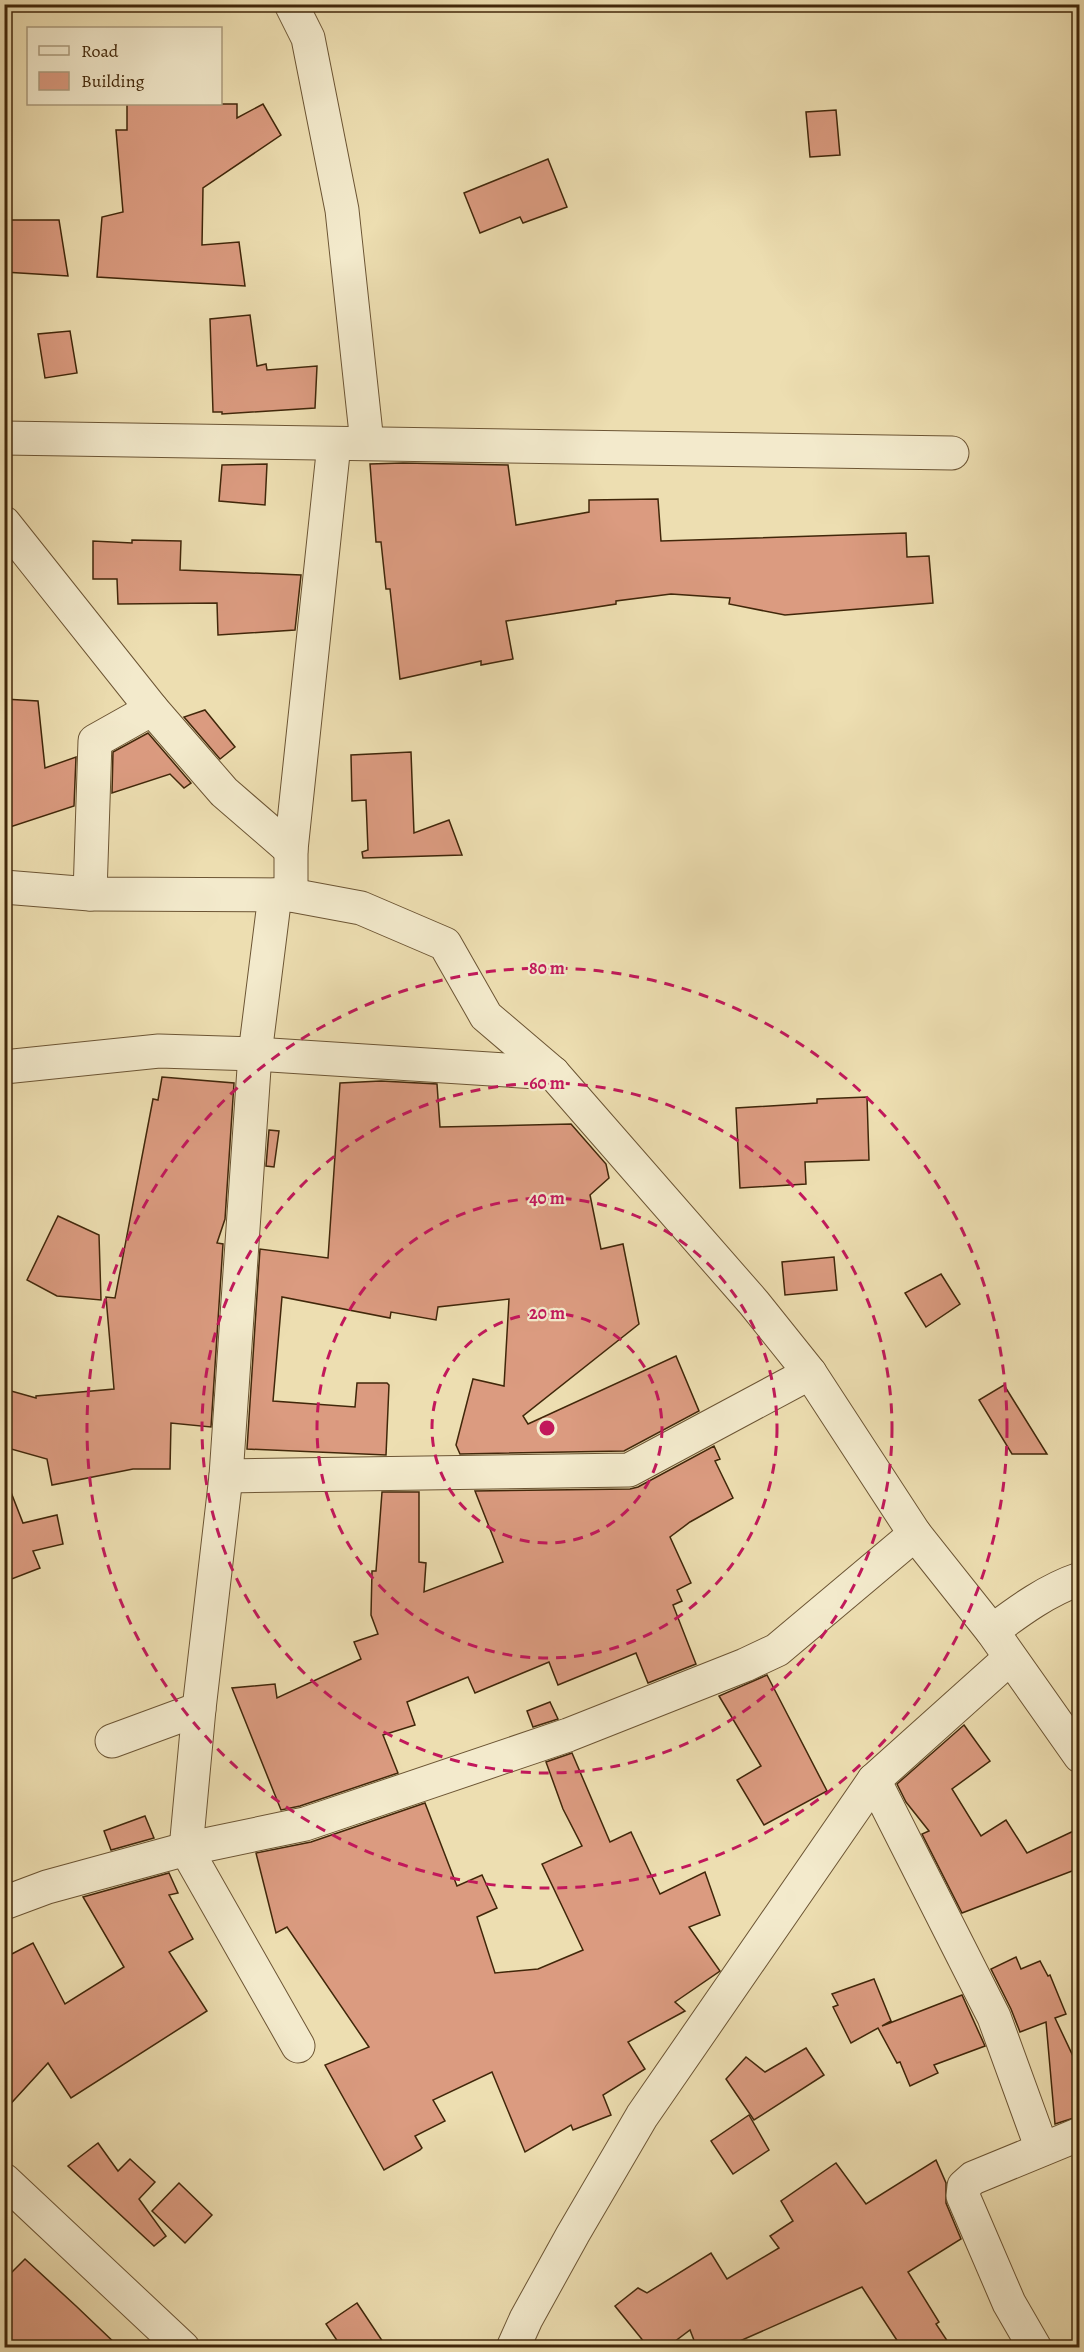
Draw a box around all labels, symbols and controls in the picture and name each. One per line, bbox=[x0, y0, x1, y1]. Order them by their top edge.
legend bbox=[27, 27, 222, 105]
text: Road bbox=[81, 39, 119, 63]
text: Building bbox=[81, 69, 145, 93]
text: 80 m bbox=[529, 956, 565, 980]
text: 60 m bbox=[529, 1071, 565, 1095]
text: 40 m bbox=[529, 1186, 565, 1210]
text: 20 m bbox=[529, 1301, 565, 1325]
centre of rings bbox=[537, 1418, 557, 1438]

